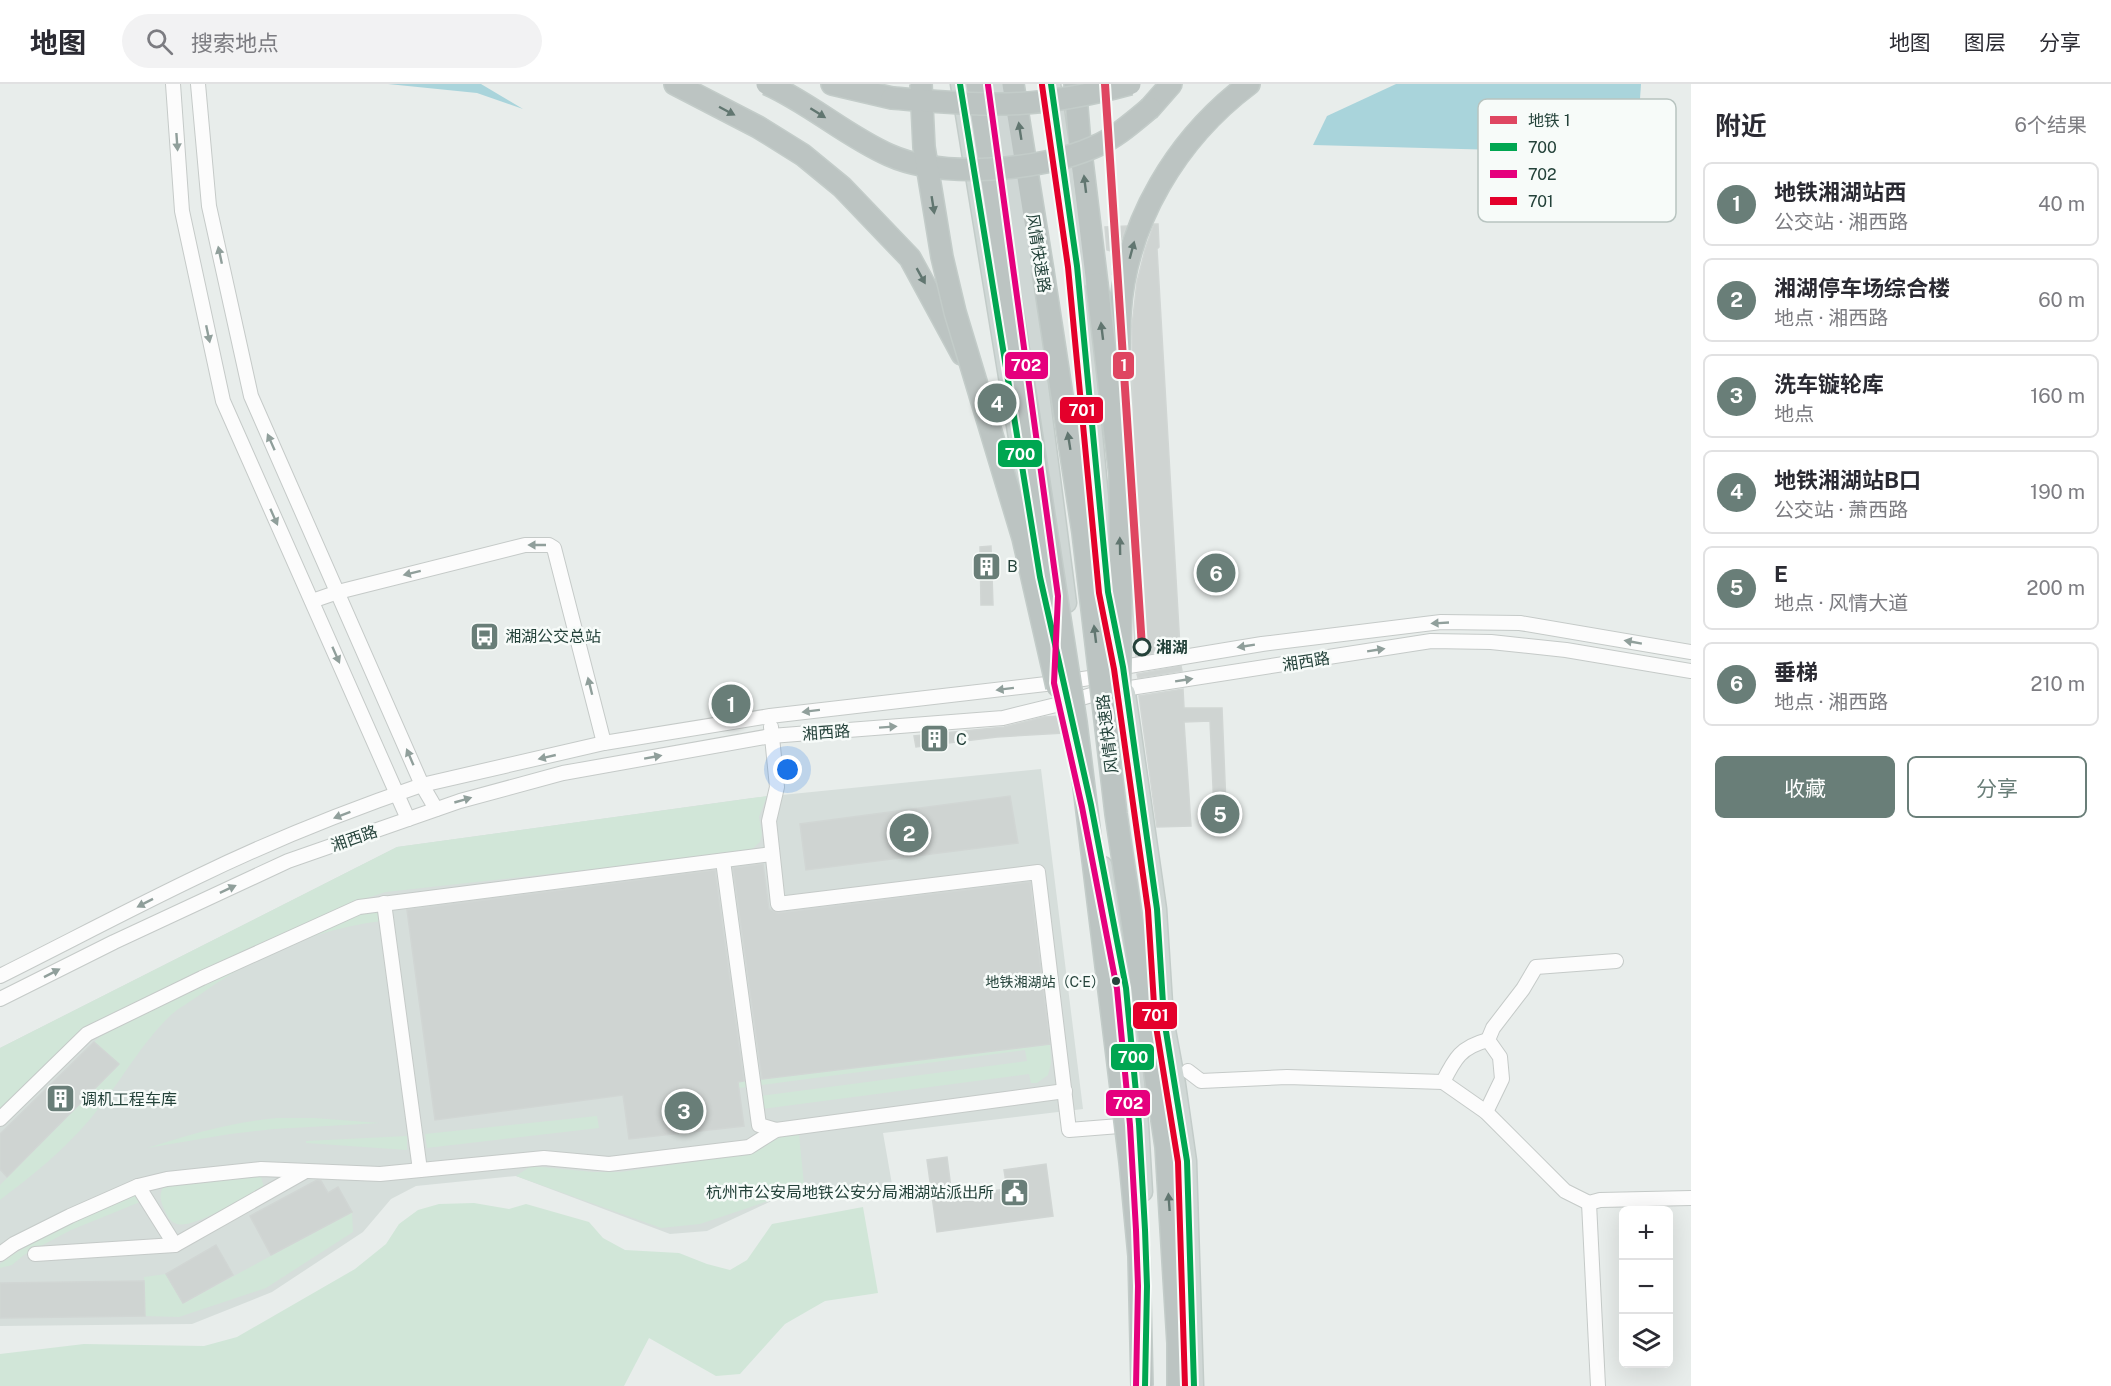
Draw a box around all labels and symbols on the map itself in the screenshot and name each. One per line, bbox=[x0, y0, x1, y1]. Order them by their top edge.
legend bbox=[1478, 99, 1676, 222]
one-way arrow bbox=[719, 106, 736, 116]
one-way arrow bbox=[810, 107, 826, 118]
text: 地铁 1 bbox=[1528, 111, 1570, 130]
one-way arrow bbox=[1015, 121, 1024, 140]
one-way arrow bbox=[172, 133, 181, 152]
text: 700 bbox=[1528, 138, 1557, 157]
text: 702 bbox=[1528, 165, 1557, 184]
one-way arrow bbox=[1080, 174, 1090, 193]
text: 701 bbox=[1528, 192, 1554, 211]
one-way arrow bbox=[929, 195, 938, 214]
street label: 风情快速路 bbox=[1023, 212, 1054, 294]
one-way arrow bbox=[1128, 241, 1137, 259]
one-way arrow bbox=[215, 245, 224, 264]
one-way arrow bbox=[916, 268, 926, 285]
one-way arrow bbox=[1098, 321, 1107, 340]
one-way arrow bbox=[204, 325, 213, 344]
line badge: 702 bbox=[1004, 351, 1049, 380]
line badge: 1 bbox=[1112, 351, 1135, 380]
text: 702 bbox=[1011, 356, 1041, 375]
text: 1 bbox=[1121, 356, 1127, 375]
pin: 4 bbox=[978, 380, 1016, 426]
line badge: 701 bbox=[1059, 396, 1104, 424]
text: 701 bbox=[1068, 401, 1096, 420]
one-way arrow bbox=[1064, 431, 1073, 450]
one-way arrow bbox=[267, 434, 276, 451]
line badge: 700 bbox=[997, 439, 1043, 468]
text: 700 bbox=[1005, 445, 1035, 464]
one-way arrow bbox=[270, 508, 279, 525]
one-way arrow bbox=[1116, 536, 1125, 555]
one-way arrow bbox=[528, 540, 547, 550]
building icon: B bbox=[970, 550, 1002, 582]
pin: 6 bbox=[1196, 550, 1236, 596]
place label: B bbox=[1007, 557, 1018, 576]
one-way arrow bbox=[403, 569, 421, 579]
one-way arrow bbox=[1430, 619, 1449, 628]
bus stop icon: 湘湖公交总站 bbox=[468, 620, 500, 652]
one-way arrow bbox=[1091, 624, 1100, 643]
place label: 湘湖公交总站 bbox=[505, 627, 601, 646]
one-way arrow bbox=[1624, 637, 1643, 646]
marker: 湘湖 bbox=[1133, 638, 1151, 656]
place label: 湘湖 bbox=[1156, 638, 1188, 657]
one-way arrow bbox=[1237, 642, 1256, 651]
one-way arrow bbox=[1367, 645, 1386, 654]
one-way arrow bbox=[331, 646, 341, 664]
street label: 湘西路 bbox=[1281, 648, 1331, 675]
one-way arrow bbox=[1174, 675, 1193, 684]
one-way arrow bbox=[584, 677, 594, 696]
pin: 1 bbox=[712, 682, 750, 726]
one-way arrow bbox=[995, 684, 1014, 694]
street label: 风情快速路 bbox=[1093, 693, 1122, 775]
one-way arrow bbox=[802, 706, 821, 716]
street label: 湘西路 bbox=[801, 721, 851, 744]
one-way arrow bbox=[879, 722, 898, 732]
building icon: C bbox=[919, 723, 951, 755]
place label: C bbox=[956, 730, 967, 749]
one-way arrow bbox=[405, 748, 414, 766]
one-way arrow bbox=[538, 752, 556, 762]
one-way arrow bbox=[644, 752, 663, 761]
your location bbox=[773, 755, 802, 784]
pin: 5 bbox=[1200, 792, 1240, 836]
one-way arrow bbox=[454, 795, 472, 804]
pin: 2 bbox=[890, 810, 928, 855]
one-way arrow bbox=[333, 811, 351, 820]
street label: 湘西路 bbox=[328, 822, 380, 855]
one-way arrow bbox=[220, 884, 237, 893]
one-way arrow bbox=[136, 898, 153, 908]
one-way arrow bbox=[44, 968, 61, 978]
place label: 地铁湘湖站（C·E） bbox=[986, 974, 1105, 990]
marker: 地铁湘湖站（C·E） bbox=[1110, 975, 1122, 987]
line badge: 701 bbox=[1132, 1001, 1178, 1030]
text: 701 bbox=[1141, 1006, 1169, 1025]
line badge: 700 bbox=[1110, 1043, 1155, 1071]
text: 700 bbox=[1118, 1048, 1148, 1067]
building icon: 调机工程车库 bbox=[44, 1083, 76, 1115]
pin: 3 bbox=[664, 1088, 704, 1134]
line badge: 702 bbox=[1105, 1089, 1151, 1117]
place label: 调机工程车库 bbox=[81, 1090, 177, 1109]
text: 702 bbox=[1113, 1094, 1143, 1113]
public building icon: 杭州市公安局地铁公安分局湘湖站派出所 bbox=[999, 1176, 1031, 1208]
place label: 杭州市公安局地铁公安分局湘湖站派出所 bbox=[706, 1183, 994, 1202]
one-way arrow bbox=[1164, 1192, 1174, 1211]

